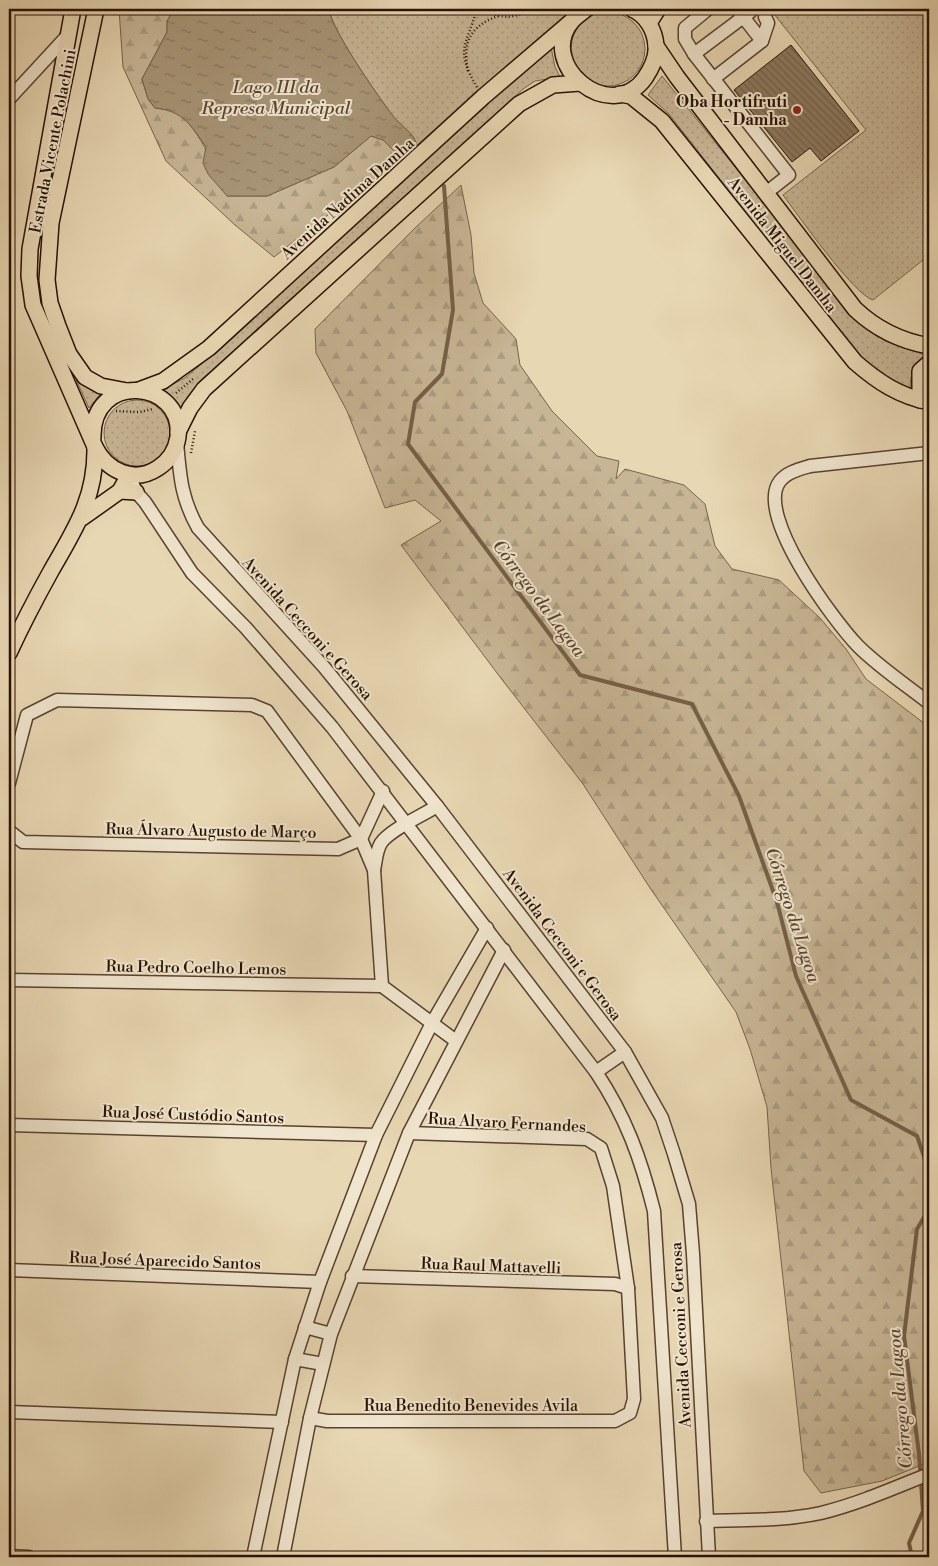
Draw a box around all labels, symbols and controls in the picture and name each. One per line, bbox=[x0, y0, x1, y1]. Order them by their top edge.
street label: Estrada Vicente Polachini bbox=[25, 48, 81, 235]
water label: Lago III da Represa Municipal bbox=[200, 76, 351, 120]
place label: Oba Hortifruti - Damha bbox=[676, 92, 787, 130]
marker: Oba Hortifruti - Damha bbox=[791, 104, 803, 116]
street label: Avenida Nadima Damha bbox=[276, 133, 419, 265]
street label: Avenida Miguel Damha bbox=[722, 172, 842, 317]
water label: Córrego da Lagoa bbox=[487, 535, 591, 662]
street label: Avenida Cecconi e Gerosa bbox=[237, 552, 377, 705]
street label: Rua Álvaro Augusto de Março bbox=[105, 817, 317, 843]
water label: Córrego da Lagoa bbox=[760, 845, 826, 987]
street label: Avenida Cecconi e Gerosa bbox=[498, 864, 627, 1025]
street label: Rua Pedro Coelho Lemos bbox=[105, 956, 287, 980]
street label: Rua José Custódio Santos bbox=[101, 1102, 284, 1128]
street label: Rua Alvaro Fernandes bbox=[427, 1109, 587, 1137]
street label: Avenida Cecconi e Gerosa bbox=[666, 1241, 696, 1429]
street label: Rua José Aparecido Santos bbox=[69, 1248, 261, 1274]
street label: Rua Raul Mattavelli bbox=[420, 1254, 562, 1278]
water label: Córrego da Lagoa bbox=[883, 1327, 918, 1470]
street label: Rua Benedito Benevides Avila bbox=[364, 1396, 579, 1416]

